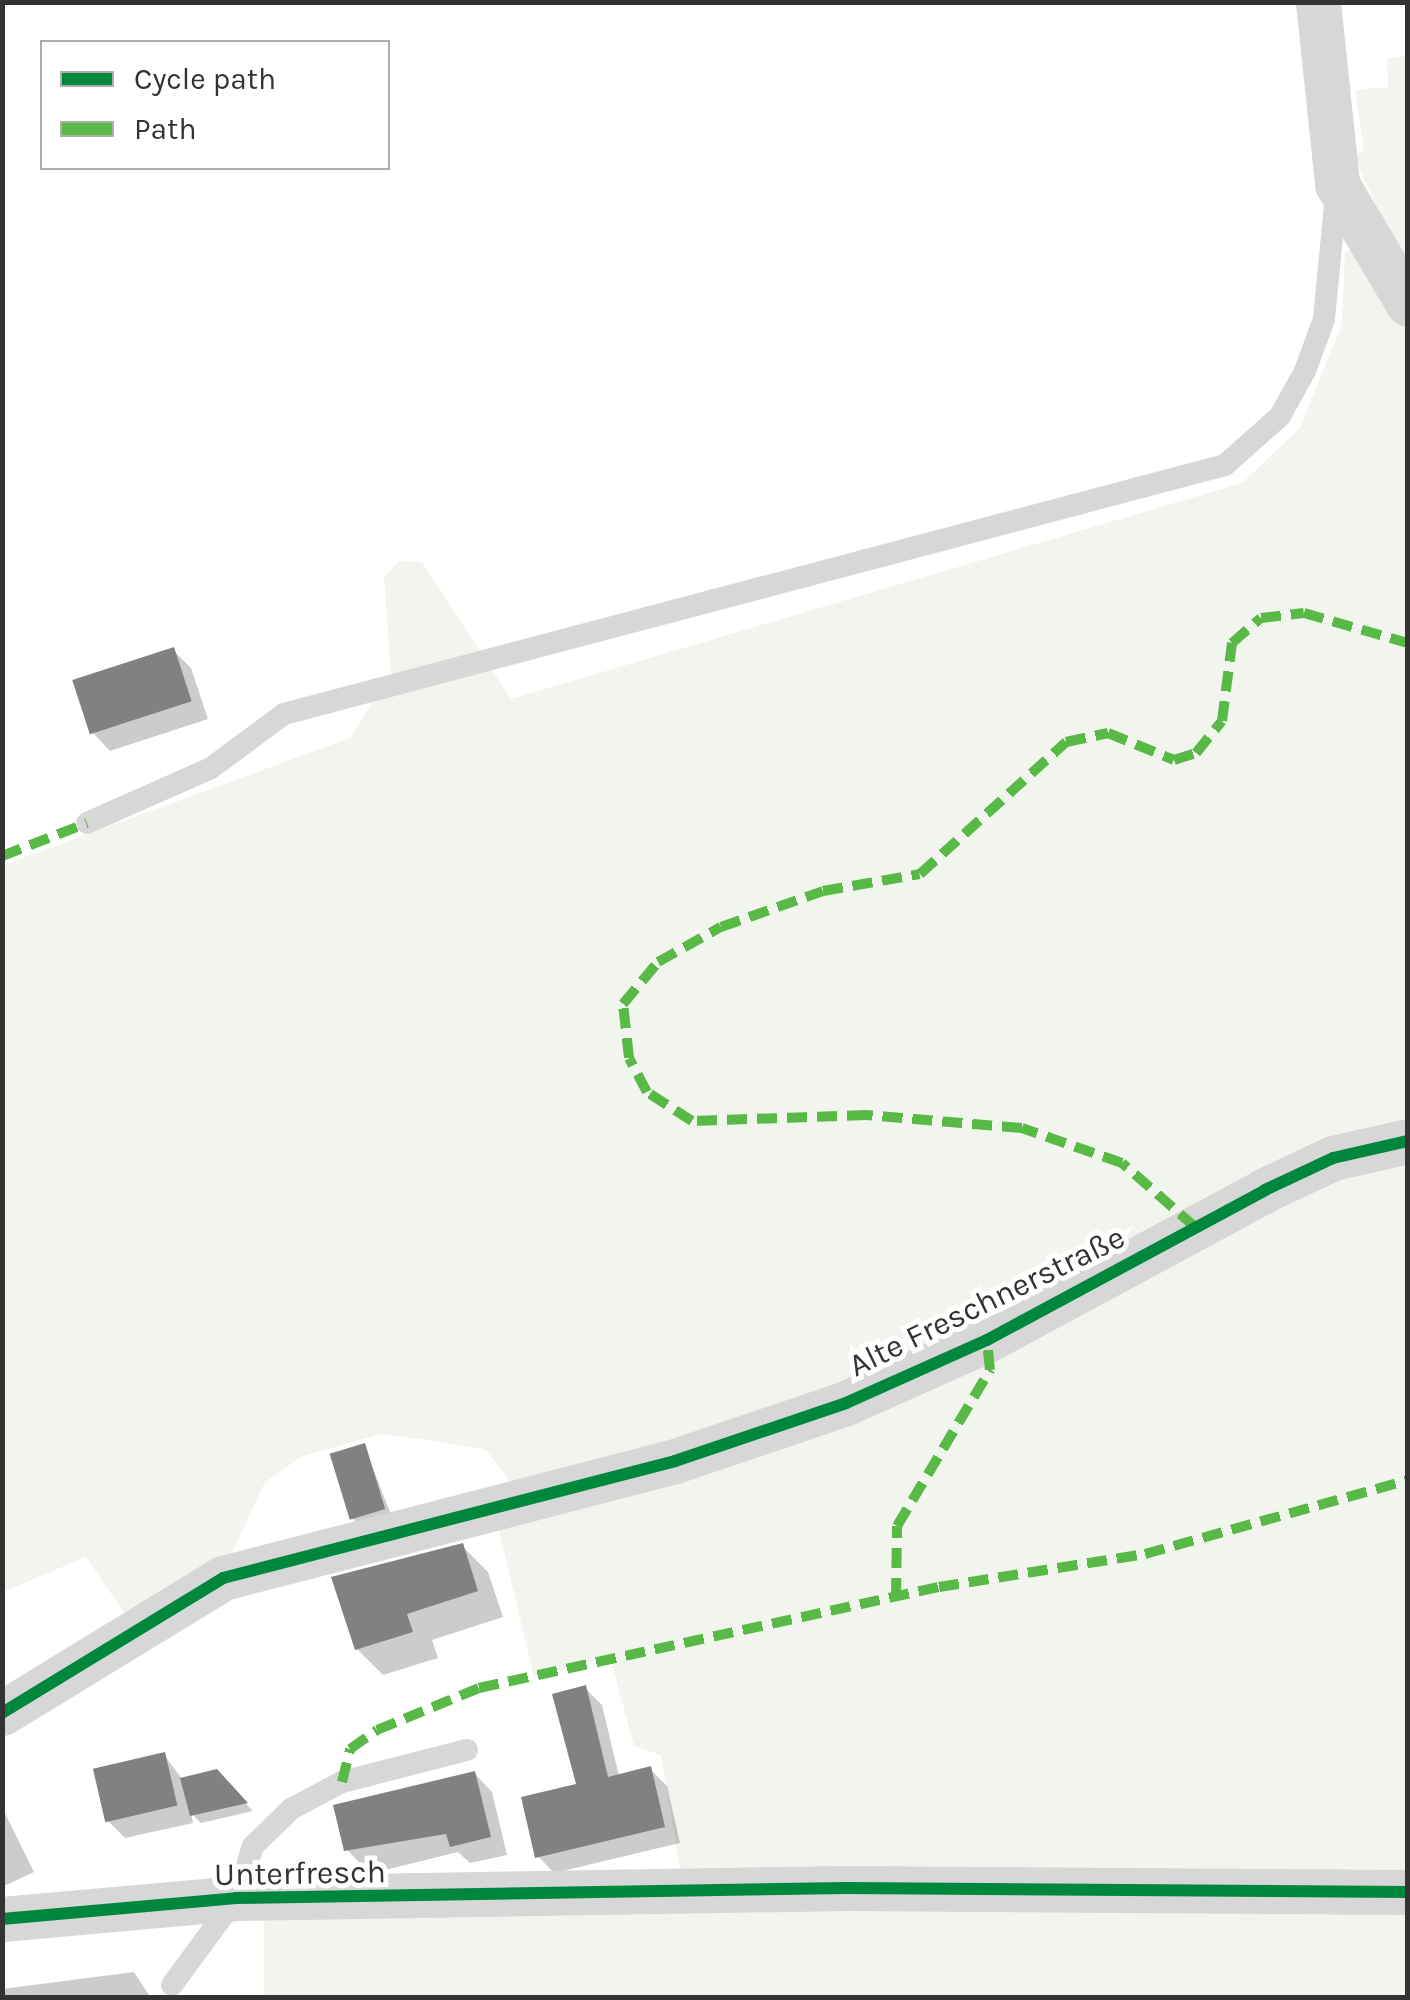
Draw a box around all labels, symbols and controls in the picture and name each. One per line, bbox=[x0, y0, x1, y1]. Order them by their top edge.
legend bbox=[40, 40, 390, 170]
text: Cycle path bbox=[134, 61, 276, 97]
text: Path bbox=[134, 111, 197, 147]
street label: Alte Freschnerstraße bbox=[843, 1219, 1131, 1385]
street label: Unterfresch bbox=[214, 1853, 386, 1895]

